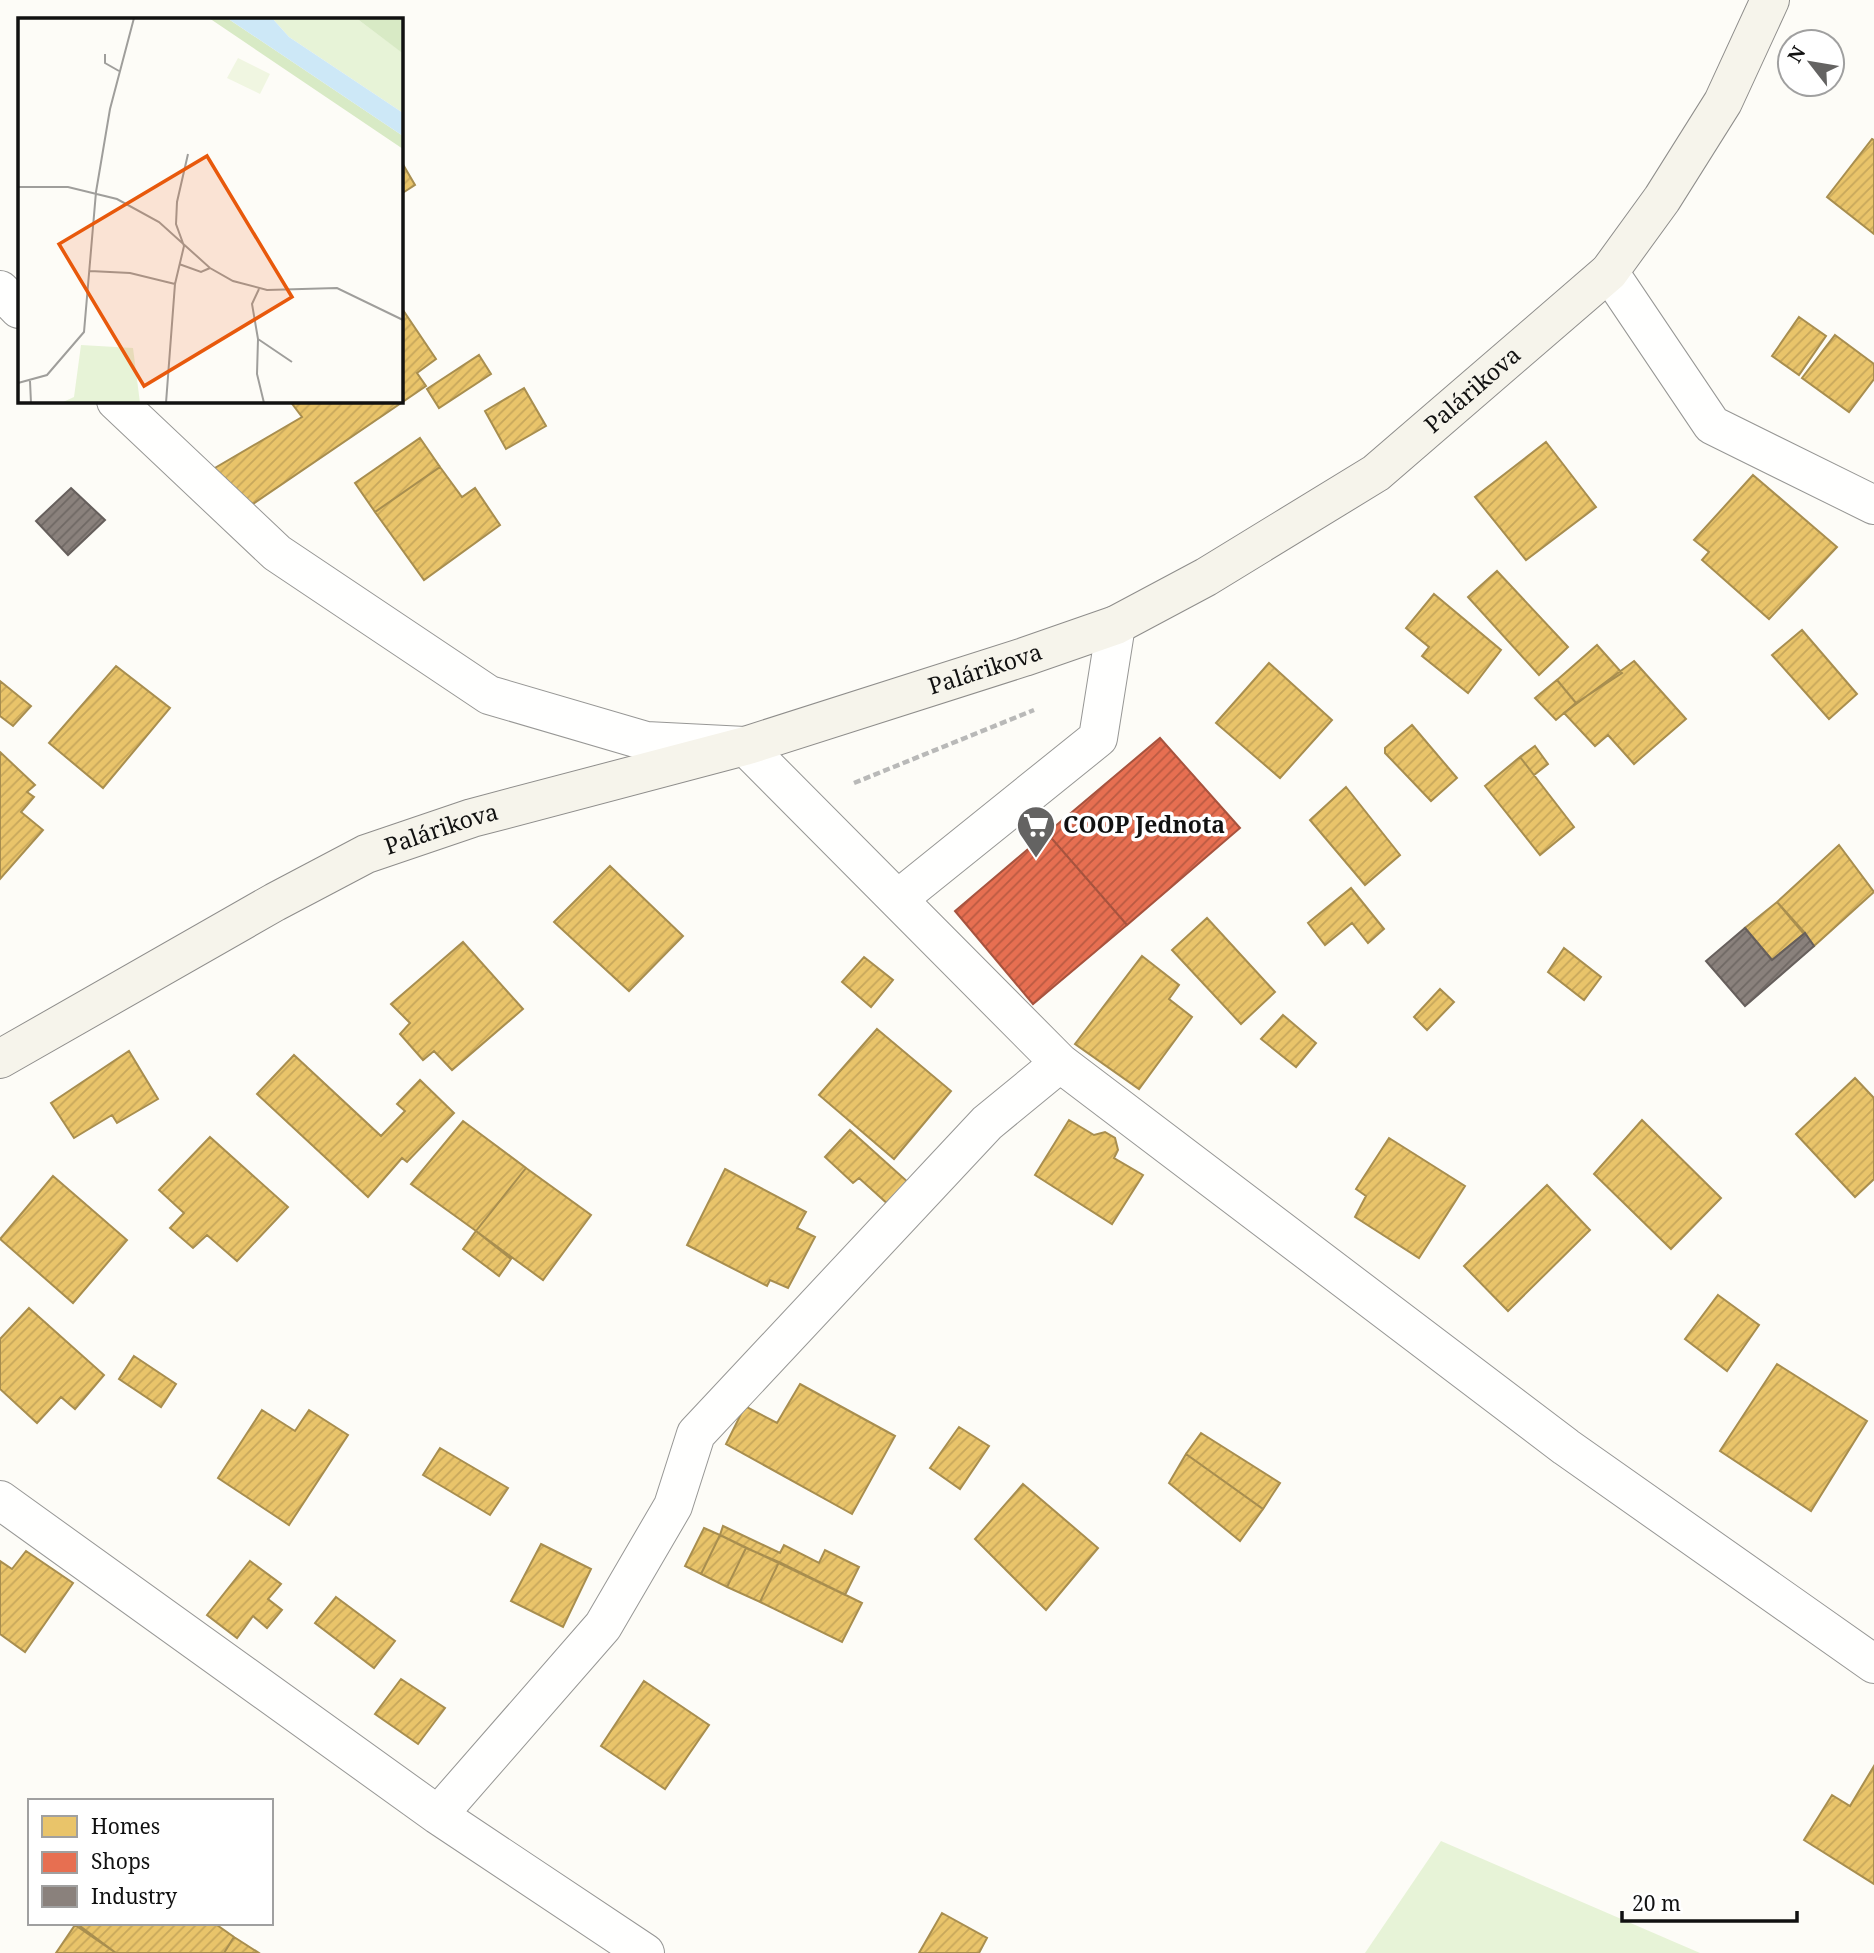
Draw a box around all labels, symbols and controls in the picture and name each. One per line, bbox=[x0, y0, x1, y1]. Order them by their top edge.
inset map bbox=[18, 18, 402, 402]
north arrow bbox=[1776, 28, 1846, 98]
text: N bbox=[1781, 41, 1811, 67]
street label: Palárikova bbox=[1417, 338, 1527, 439]
street label: Palárikova bbox=[924, 635, 1046, 702]
street label: Palárikova bbox=[380, 795, 501, 862]
supermarket icon: COOP Jednota bbox=[1015, 804, 1057, 859]
place label: COOP Jednota bbox=[1063, 808, 1225, 840]
legend bbox=[28, 1799, 273, 1925]
text: Homes bbox=[91, 1812, 160, 1840]
text: Shops bbox=[91, 1847, 150, 1875]
scale bar bbox=[1622, 1880, 1797, 1924]
text: Industry bbox=[91, 1882, 177, 1910]
text: 20 m bbox=[1632, 1889, 1681, 1917]

